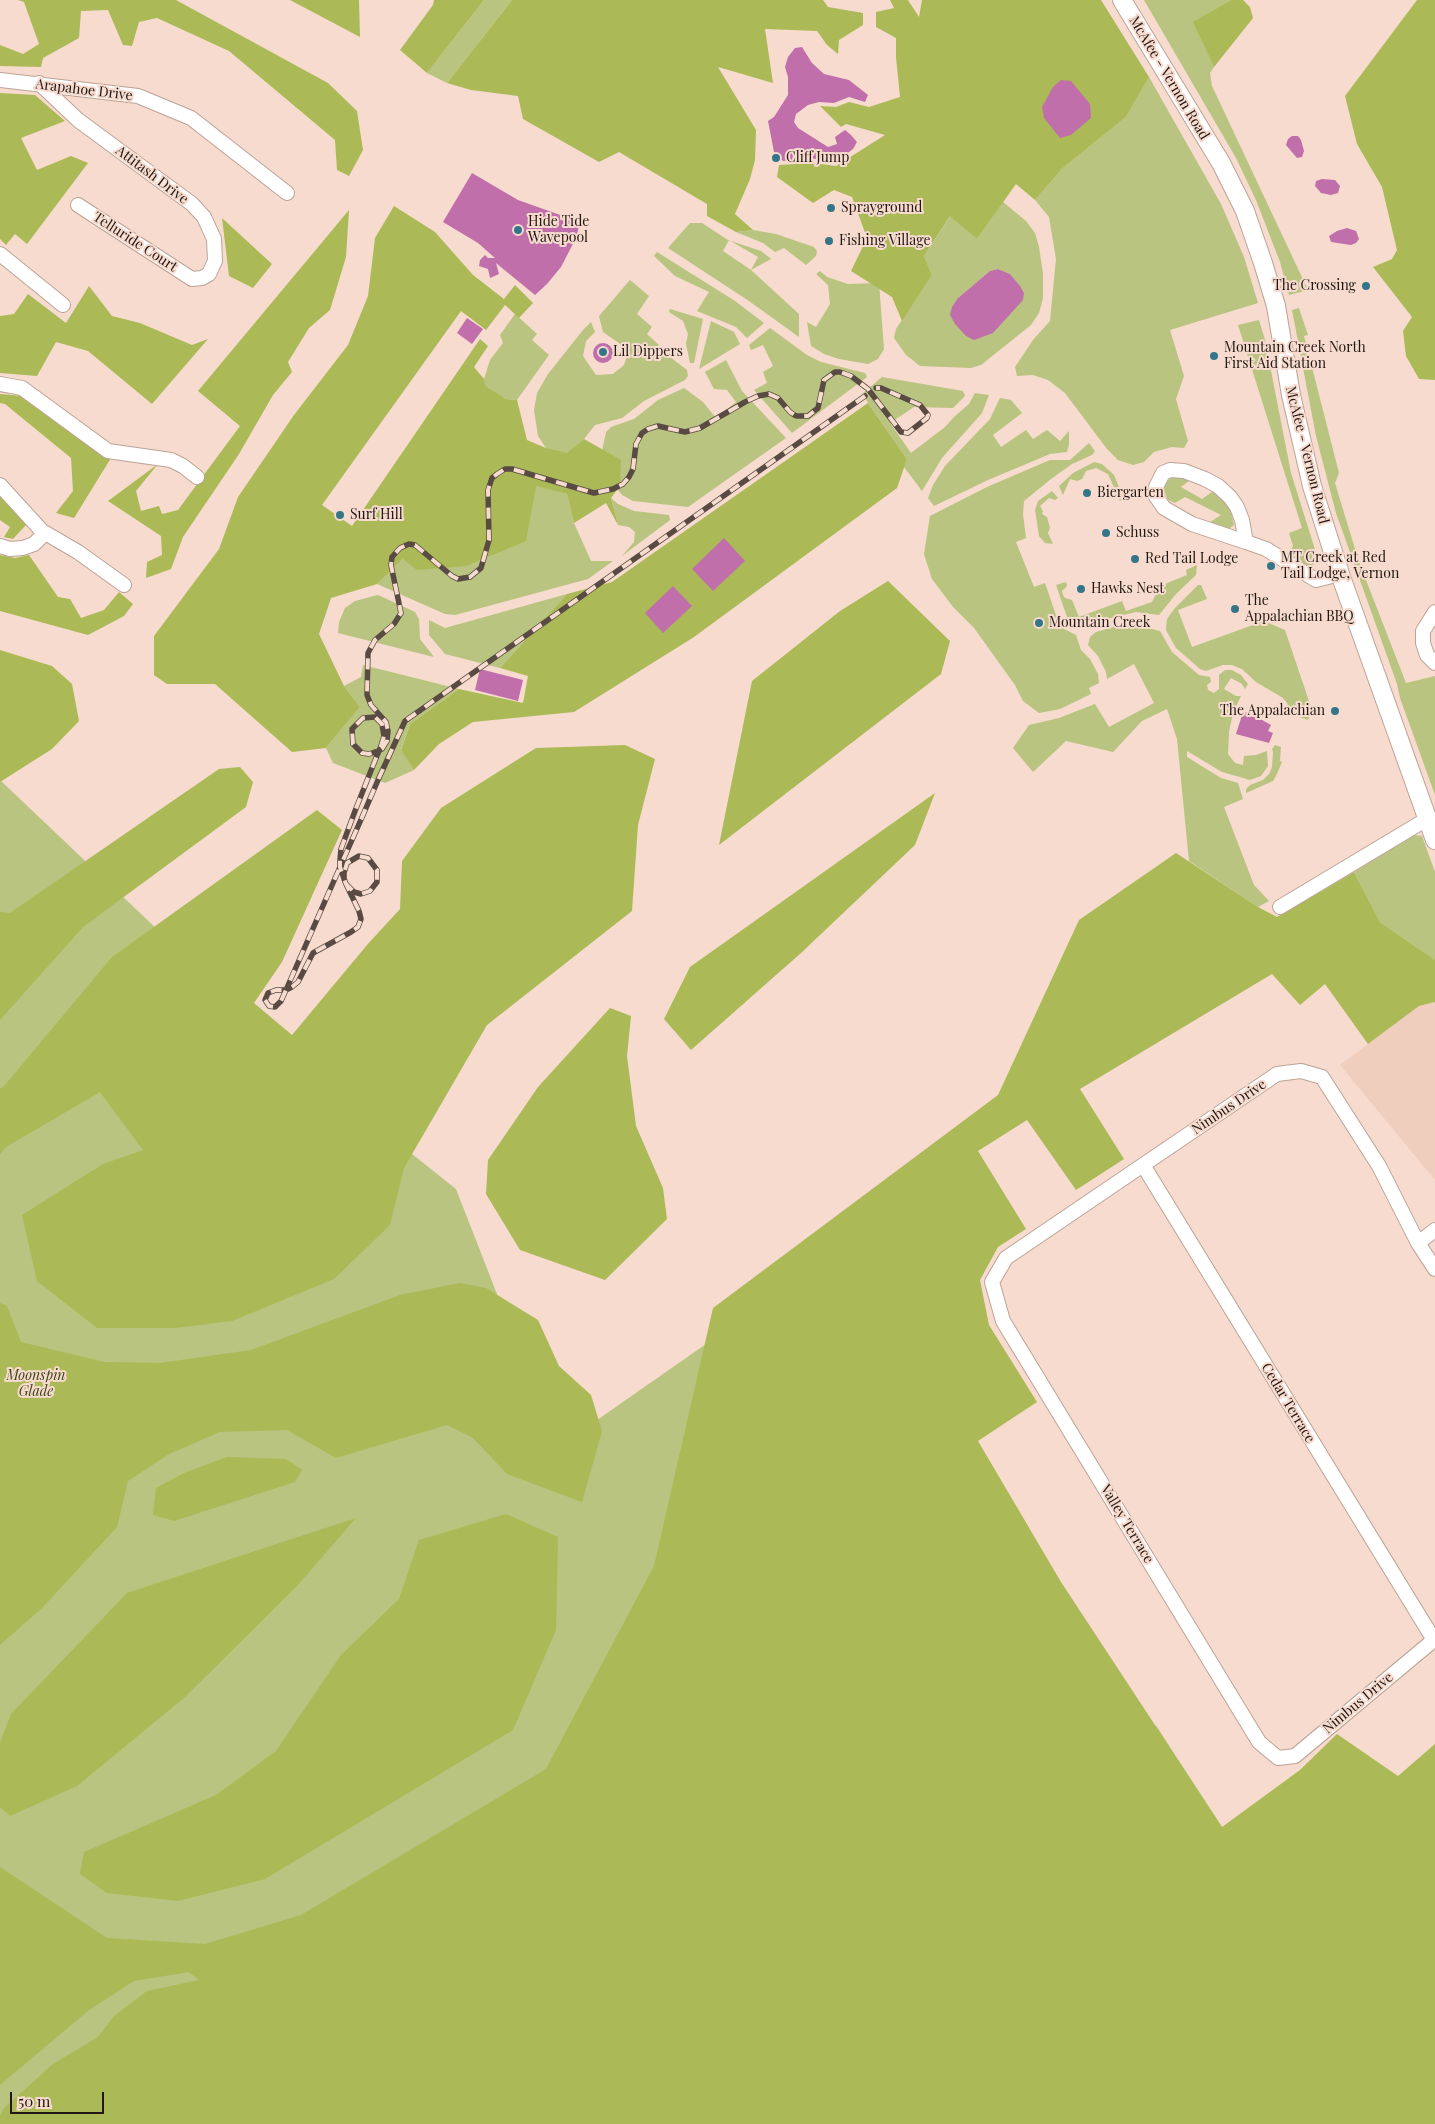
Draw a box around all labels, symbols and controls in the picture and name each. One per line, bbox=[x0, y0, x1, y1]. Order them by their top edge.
street label: McAfee - Vernon Road bbox=[1125, 13, 1213, 143]
street label: Arapahoe Drive bbox=[34, 76, 134, 104]
street label: Attitash Drive bbox=[112, 142, 192, 208]
place label: Cliff Jump bbox=[786, 150, 849, 166]
marker: Cliff Jump bbox=[770, 152, 782, 164]
place label: Sprayground bbox=[841, 200, 922, 216]
marker: Sprayground bbox=[825, 202, 837, 214]
street label: Telluride Court bbox=[90, 209, 180, 275]
place label: Hide Tide Wavepool bbox=[528, 214, 589, 246]
marker: Hide Tide Wavepool bbox=[512, 224, 524, 236]
place label: Fishing Village bbox=[839, 233, 931, 249]
marker: Fishing Village bbox=[823, 235, 835, 247]
place label: The Crossing bbox=[1273, 278, 1356, 294]
marker: The Crossing bbox=[1360, 280, 1372, 292]
place label: Mountain Creek North First Aid Station bbox=[1224, 340, 1366, 372]
place label: Lil Dippers bbox=[613, 344, 683, 360]
marker: Lil Dippers bbox=[597, 346, 609, 358]
marker: Mountain Creek North First Aid Station bbox=[1208, 350, 1220, 362]
street label: McAfee - Vernon Road bbox=[1282, 385, 1332, 525]
place label: Biergarten bbox=[1097, 485, 1164, 501]
marker: Biergarten bbox=[1081, 487, 1093, 499]
place label: Surf Hill bbox=[350, 507, 403, 523]
marker: Surf Hill bbox=[334, 509, 346, 521]
place label: Schuss bbox=[1116, 525, 1159, 541]
marker: Schuss bbox=[1100, 527, 1112, 539]
place label: MT Creek at Red Tail Lodge, Vernon bbox=[1281, 550, 1399, 582]
place label: Red Tail Lodge bbox=[1145, 551, 1238, 567]
marker: Red Tail Lodge bbox=[1129, 553, 1141, 565]
marker: MT Creek at Red Tail Lodge, Vernon bbox=[1265, 560, 1277, 572]
place label: Hawks Nest bbox=[1091, 581, 1164, 597]
marker: Hawks Nest bbox=[1075, 583, 1087, 595]
place label: The Appalachian BBQ bbox=[1245, 593, 1354, 626]
marker: The Appalachian BBQ bbox=[1229, 603, 1241, 615]
place label: Mountain Creek bbox=[1049, 615, 1150, 631]
marker: Mountain Creek bbox=[1033, 617, 1045, 629]
place label: The Appalachian bbox=[1220, 703, 1325, 719]
marker: The Appalachian bbox=[1329, 705, 1341, 717]
street label: Nimbus Drive bbox=[1189, 1076, 1269, 1138]
street label: Cedar Terrace bbox=[1258, 1360, 1318, 1446]
park label: Moonspin Glade bbox=[7, 1368, 65, 1400]
street label: Valley Terrace bbox=[1097, 1482, 1157, 1566]
street label: Nimbus Drive bbox=[1320, 1669, 1396, 1737]
scale bar bbox=[12, 2082, 106, 2114]
text: 50 m bbox=[18, 2091, 50, 2111]

